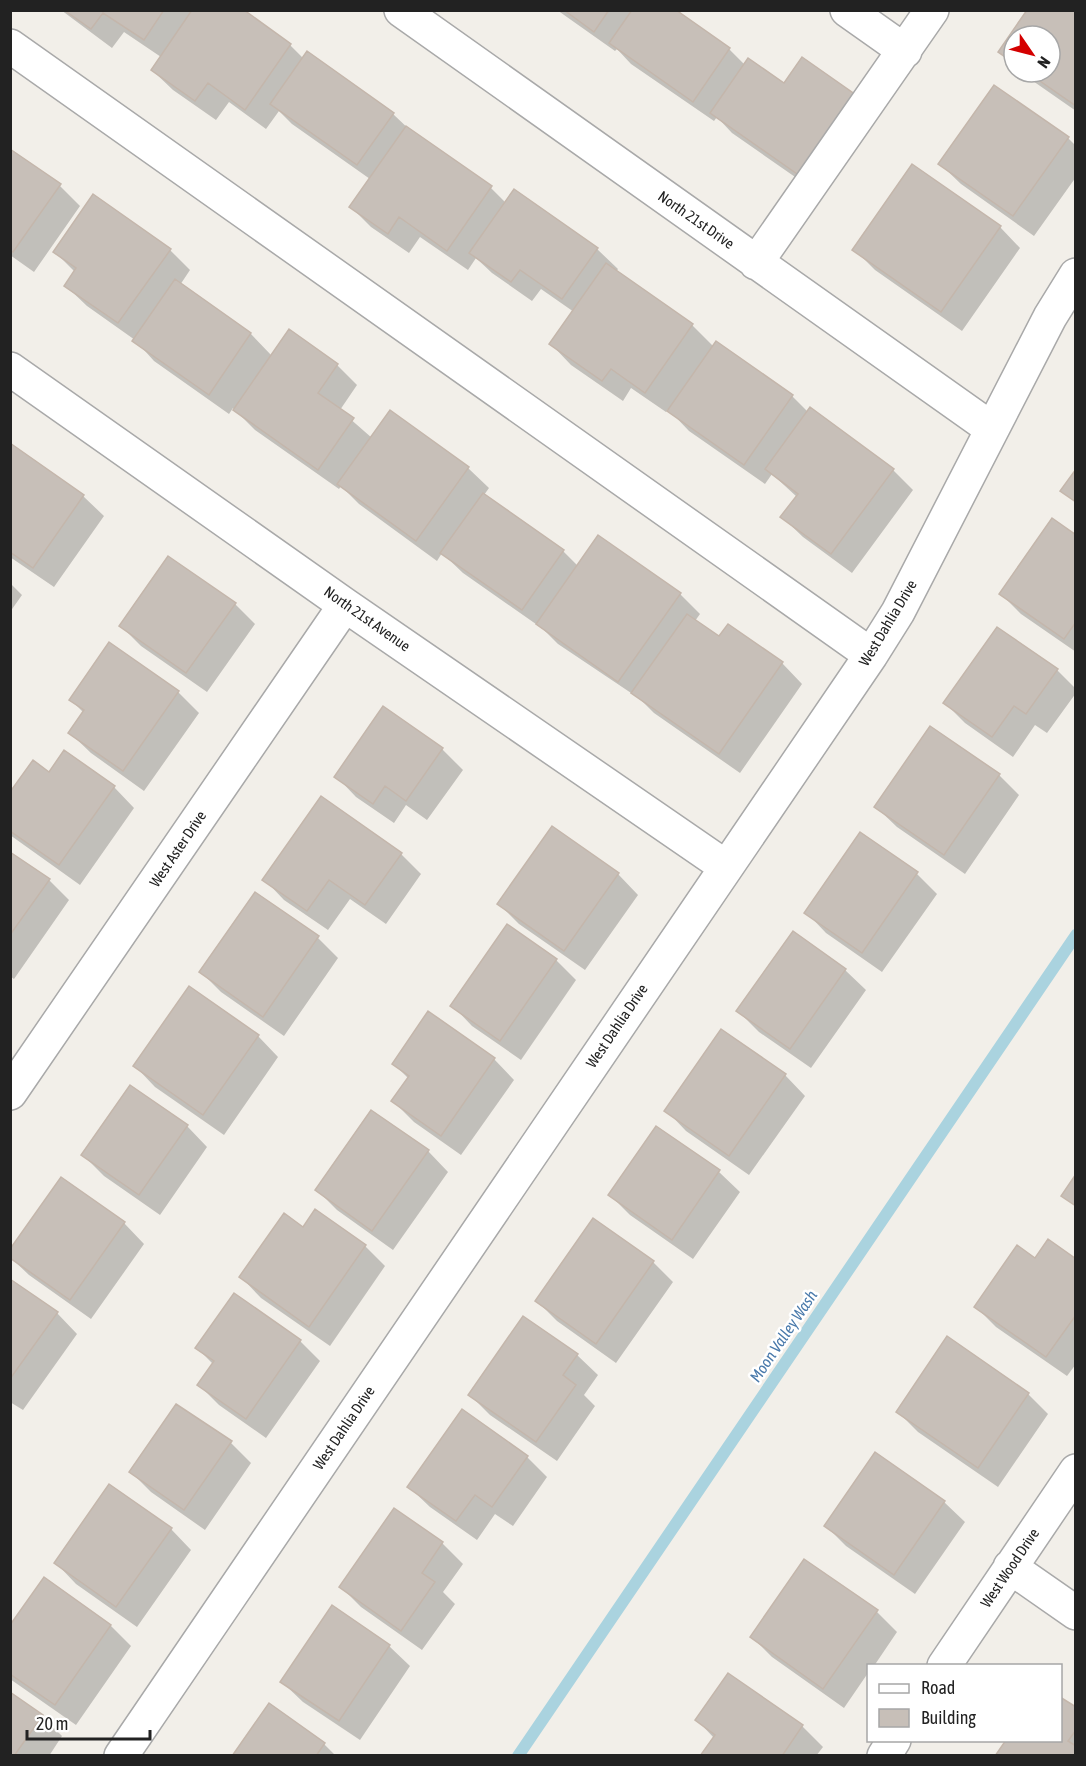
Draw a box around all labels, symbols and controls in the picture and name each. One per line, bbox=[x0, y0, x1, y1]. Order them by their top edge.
north arrow bbox=[1002, 24, 1062, 84]
text: N bbox=[1034, 54, 1054, 72]
street label: North 21st Drive bbox=[655, 187, 738, 252]
street label: West Dahlia Drive bbox=[855, 577, 920, 669]
street label: North 21st Avenue bbox=[321, 583, 414, 655]
street label: West Aster Drive bbox=[146, 807, 209, 890]
street label: West Dahlia Drive bbox=[582, 981, 651, 1071]
water label: Moon Valley Wash bbox=[746, 1287, 821, 1386]
street label: West Dahlia Drive bbox=[309, 1383, 378, 1473]
street label: West Wood Drive bbox=[977, 1525, 1042, 1610]
legend bbox=[867, 1664, 1062, 1742]
text: Road bbox=[921, 1677, 955, 1698]
scale bar bbox=[27, 1703, 150, 1741]
text: Building bbox=[921, 1707, 976, 1728]
text: 20 m bbox=[36, 1713, 68, 1734]

